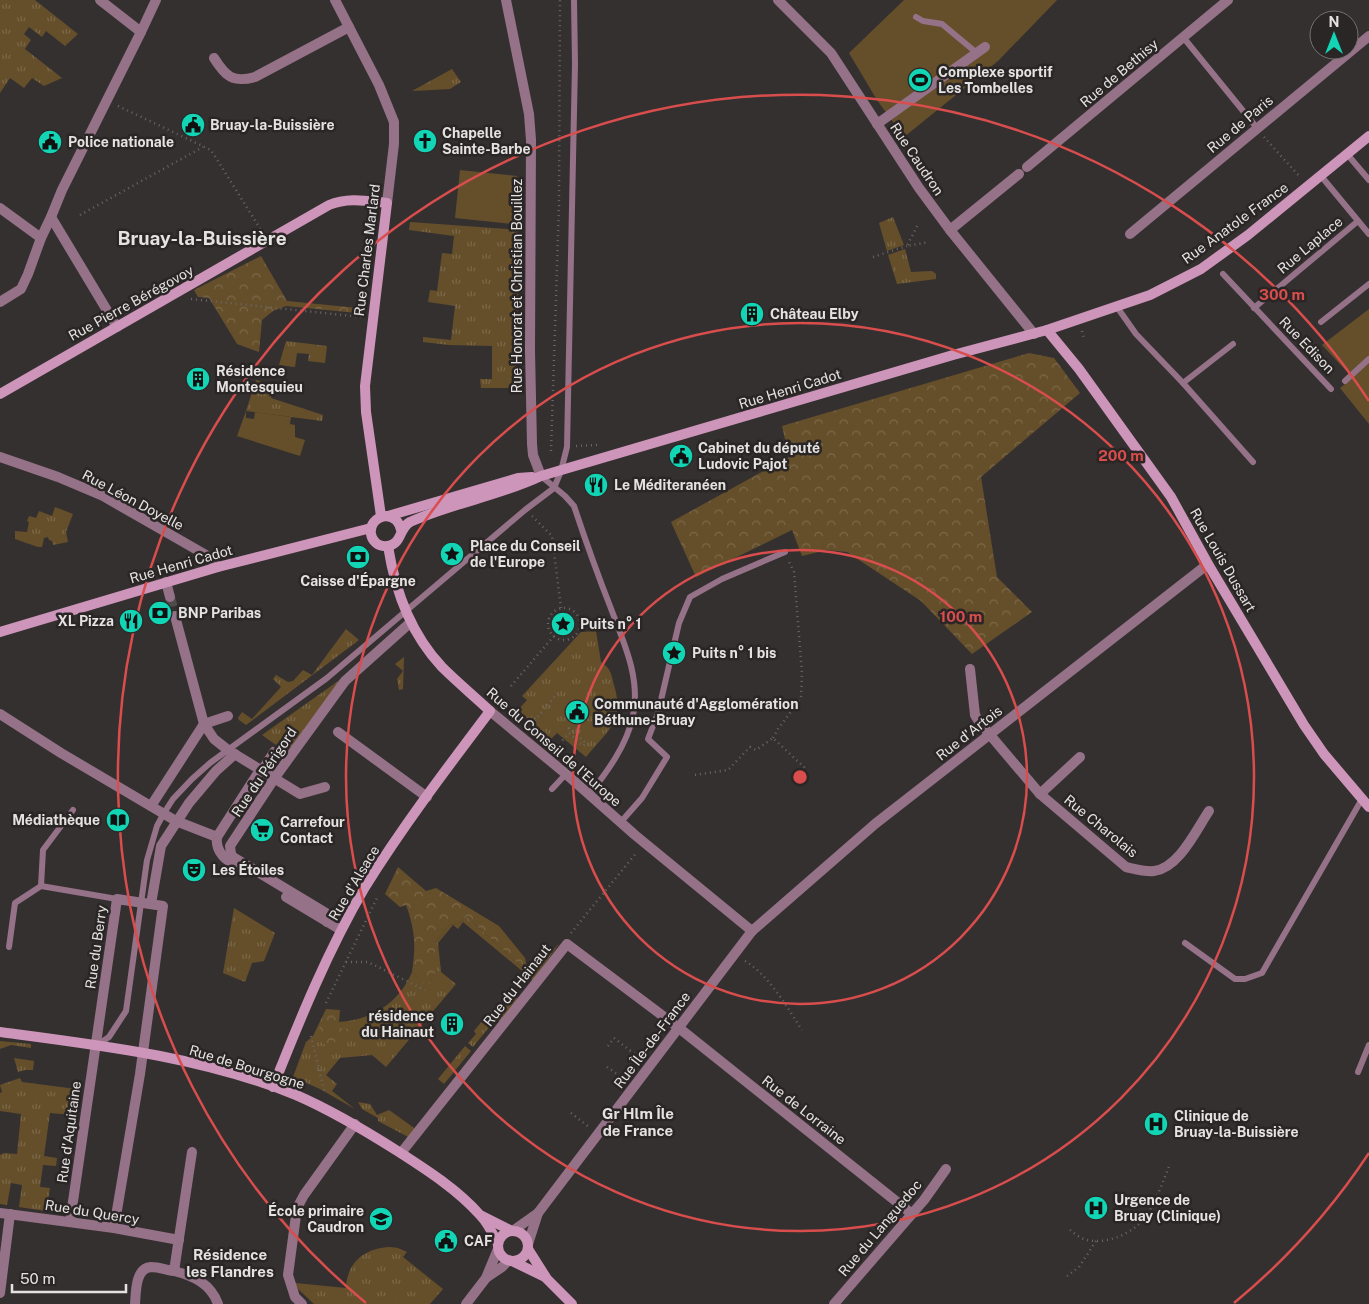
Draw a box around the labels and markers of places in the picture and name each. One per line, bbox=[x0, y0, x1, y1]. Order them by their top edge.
place label: Complexe sportif Les Tombelles bbox=[938, 64, 1053, 96]
sports icon: Complexe sportif Les Tombelles bbox=[907, 67, 933, 93]
public building icon: Bruay-la-Buissière bbox=[180, 112, 206, 138]
place label: Bruay-la-Buissière bbox=[210, 117, 335, 133]
place label: Chapelle Sainte-Barbe bbox=[442, 125, 531, 157]
church icon: Chapelle Sainte-Barbe bbox=[412, 128, 438, 154]
public building icon: Police nationale bbox=[37, 129, 63, 155]
place label: Police nationale bbox=[68, 134, 174, 150]
building icon: Château Elby bbox=[739, 301, 765, 327]
place label: Château Elby bbox=[770, 306, 859, 322]
place label: Résidence Montesquieu bbox=[216, 363, 303, 395]
building icon: Résidence Montesquieu bbox=[185, 366, 211, 392]
place label: Cabinet du député Ludovic Pajot bbox=[698, 440, 820, 472]
public building icon: Cabinet du député Ludovic Pajot bbox=[668, 443, 694, 469]
restaurant icon: Le Méditeranéen bbox=[583, 472, 609, 498]
place label: Le Méditeranéen bbox=[614, 477, 726, 493]
place label: Place du Conseil de l'Europe bbox=[470, 538, 581, 570]
place icon: Place du Conseil de l'Europe bbox=[439, 541, 465, 567]
bank icon: Caisse d'Épargne bbox=[345, 544, 371, 570]
place label: Caisse d'Épargne bbox=[300, 572, 416, 589]
bank icon: BNP Paribas bbox=[147, 600, 173, 626]
place label: BNP Paribas bbox=[178, 605, 261, 621]
restaurant icon: XL Pizza bbox=[118, 608, 144, 634]
place icon: Puits n° 1 bbox=[550, 611, 576, 637]
place label: XL Pizza bbox=[58, 613, 114, 629]
place label: Puits n° 1 bbox=[580, 615, 642, 632]
place icon: Puits n° 1 bis bbox=[661, 640, 687, 666]
place label: Puits n° 1 bis bbox=[692, 644, 776, 661]
place label: Communauté d'Agglomération Béthune-Bruay bbox=[594, 696, 798, 728]
public building icon: Communauté d'Agglomération Béthune-Bruay bbox=[564, 699, 590, 725]
centre of rings bbox=[791, 768, 809, 786]
library icon: Médiathèque bbox=[105, 807, 131, 833]
place label: Médiathèque bbox=[12, 812, 100, 828]
place label: Carrefour Contact bbox=[280, 814, 345, 846]
supermarket icon: Carrefour Contact bbox=[249, 817, 275, 843]
theatre icon: Les Étoiles bbox=[181, 857, 207, 883]
place label: Les Étoiles bbox=[212, 861, 284, 878]
place label: résidence du Hainaut bbox=[361, 1008, 434, 1040]
building icon: résidence du Hainaut bbox=[439, 1011, 465, 1037]
place label: Clinique de Bruay-la-Buissière bbox=[1174, 1108, 1299, 1140]
hospital icon: Clinique de Bruay-la-Buissière bbox=[1143, 1111, 1169, 1137]
place label: Urgence de Bruay (Clinique) bbox=[1114, 1192, 1221, 1224]
hospital icon: Urgence de Bruay (Clinique) bbox=[1083, 1195, 1109, 1221]
place label: École primaire Caudron bbox=[268, 1202, 364, 1235]
school or university icon: École primaire Caudron bbox=[368, 1206, 394, 1232]
public building icon: CAF bbox=[433, 1228, 459, 1254]
place label: CAF bbox=[464, 1233, 493, 1249]

